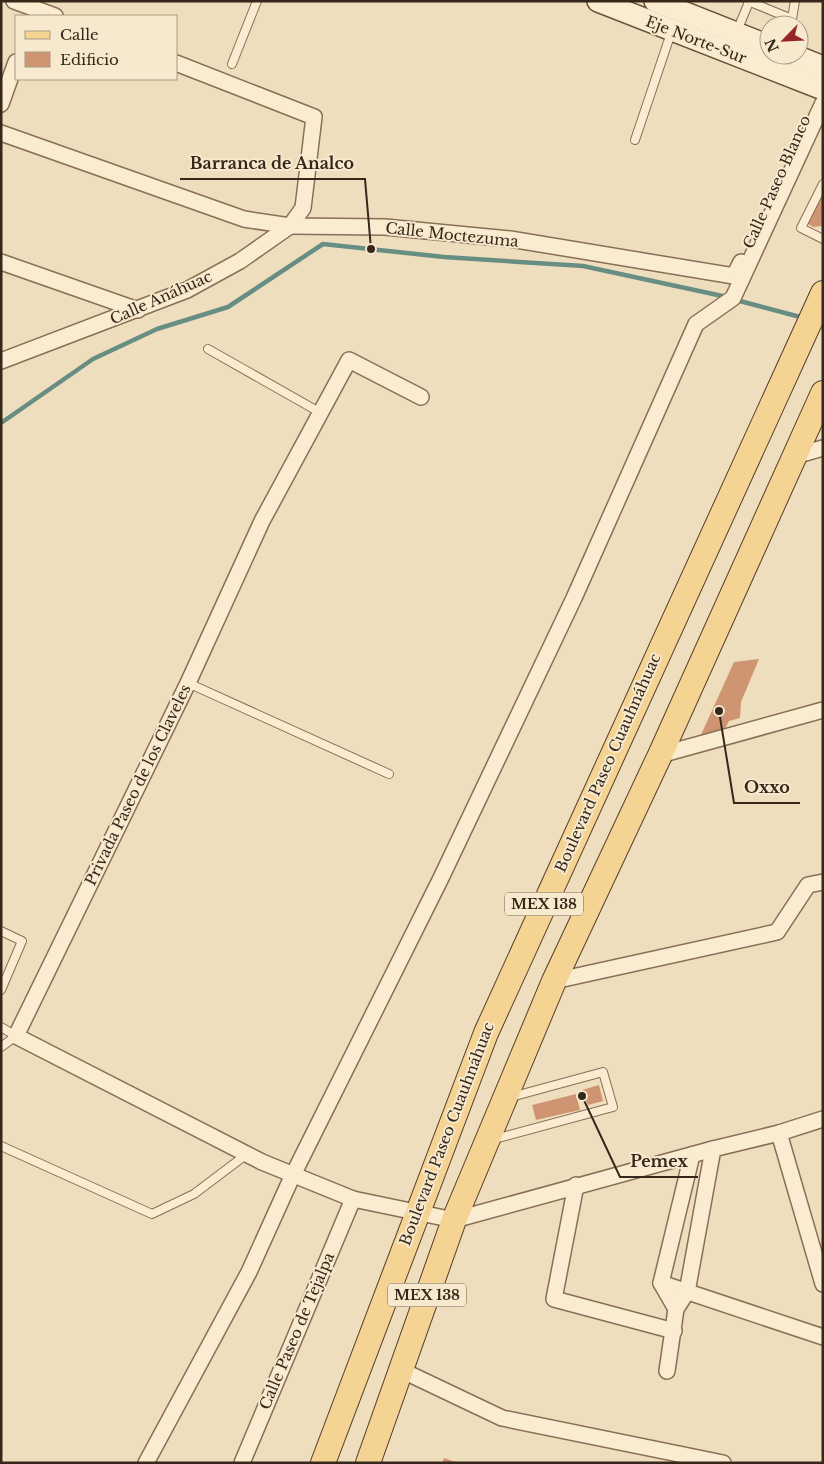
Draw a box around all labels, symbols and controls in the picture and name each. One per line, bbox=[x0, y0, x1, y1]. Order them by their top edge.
street label: Eje Norte-Sur bbox=[643, 12, 750, 68]
legend bbox=[15, 15, 178, 80]
north arrow bbox=[759, 15, 809, 65]
text: Calle bbox=[60, 25, 99, 44]
text: N bbox=[761, 36, 783, 55]
text: Edificio bbox=[60, 50, 119, 69]
street label: Calle Paseo Blanco bbox=[739, 112, 815, 251]
callout: Barranca de Analco bbox=[180, 148, 365, 179]
text: Barranca de Analco bbox=[190, 153, 354, 173]
street label: Calle Moctezuma bbox=[384, 218, 520, 251]
street label: Calle Anáhuac bbox=[107, 267, 215, 328]
street label: Boulevard Paseo Cuauhnáhuac bbox=[551, 650, 665, 875]
street label: Privada Paseo de los Claveles bbox=[80, 681, 195, 889]
callout: Oxxo bbox=[734, 772, 800, 803]
text: Oxxo bbox=[744, 777, 790, 797]
road number: MEX 138 bbox=[505, 892, 583, 916]
street label: Boulevard Paseo Cuauhnáhuac bbox=[395, 1020, 498, 1248]
callout: Pemex bbox=[620, 1146, 698, 1177]
text: Pemex bbox=[630, 1151, 688, 1171]
street label: Calle Paseo de Tejalpa bbox=[255, 1249, 339, 1412]
road number: MEX 138 bbox=[388, 1284, 466, 1306]

